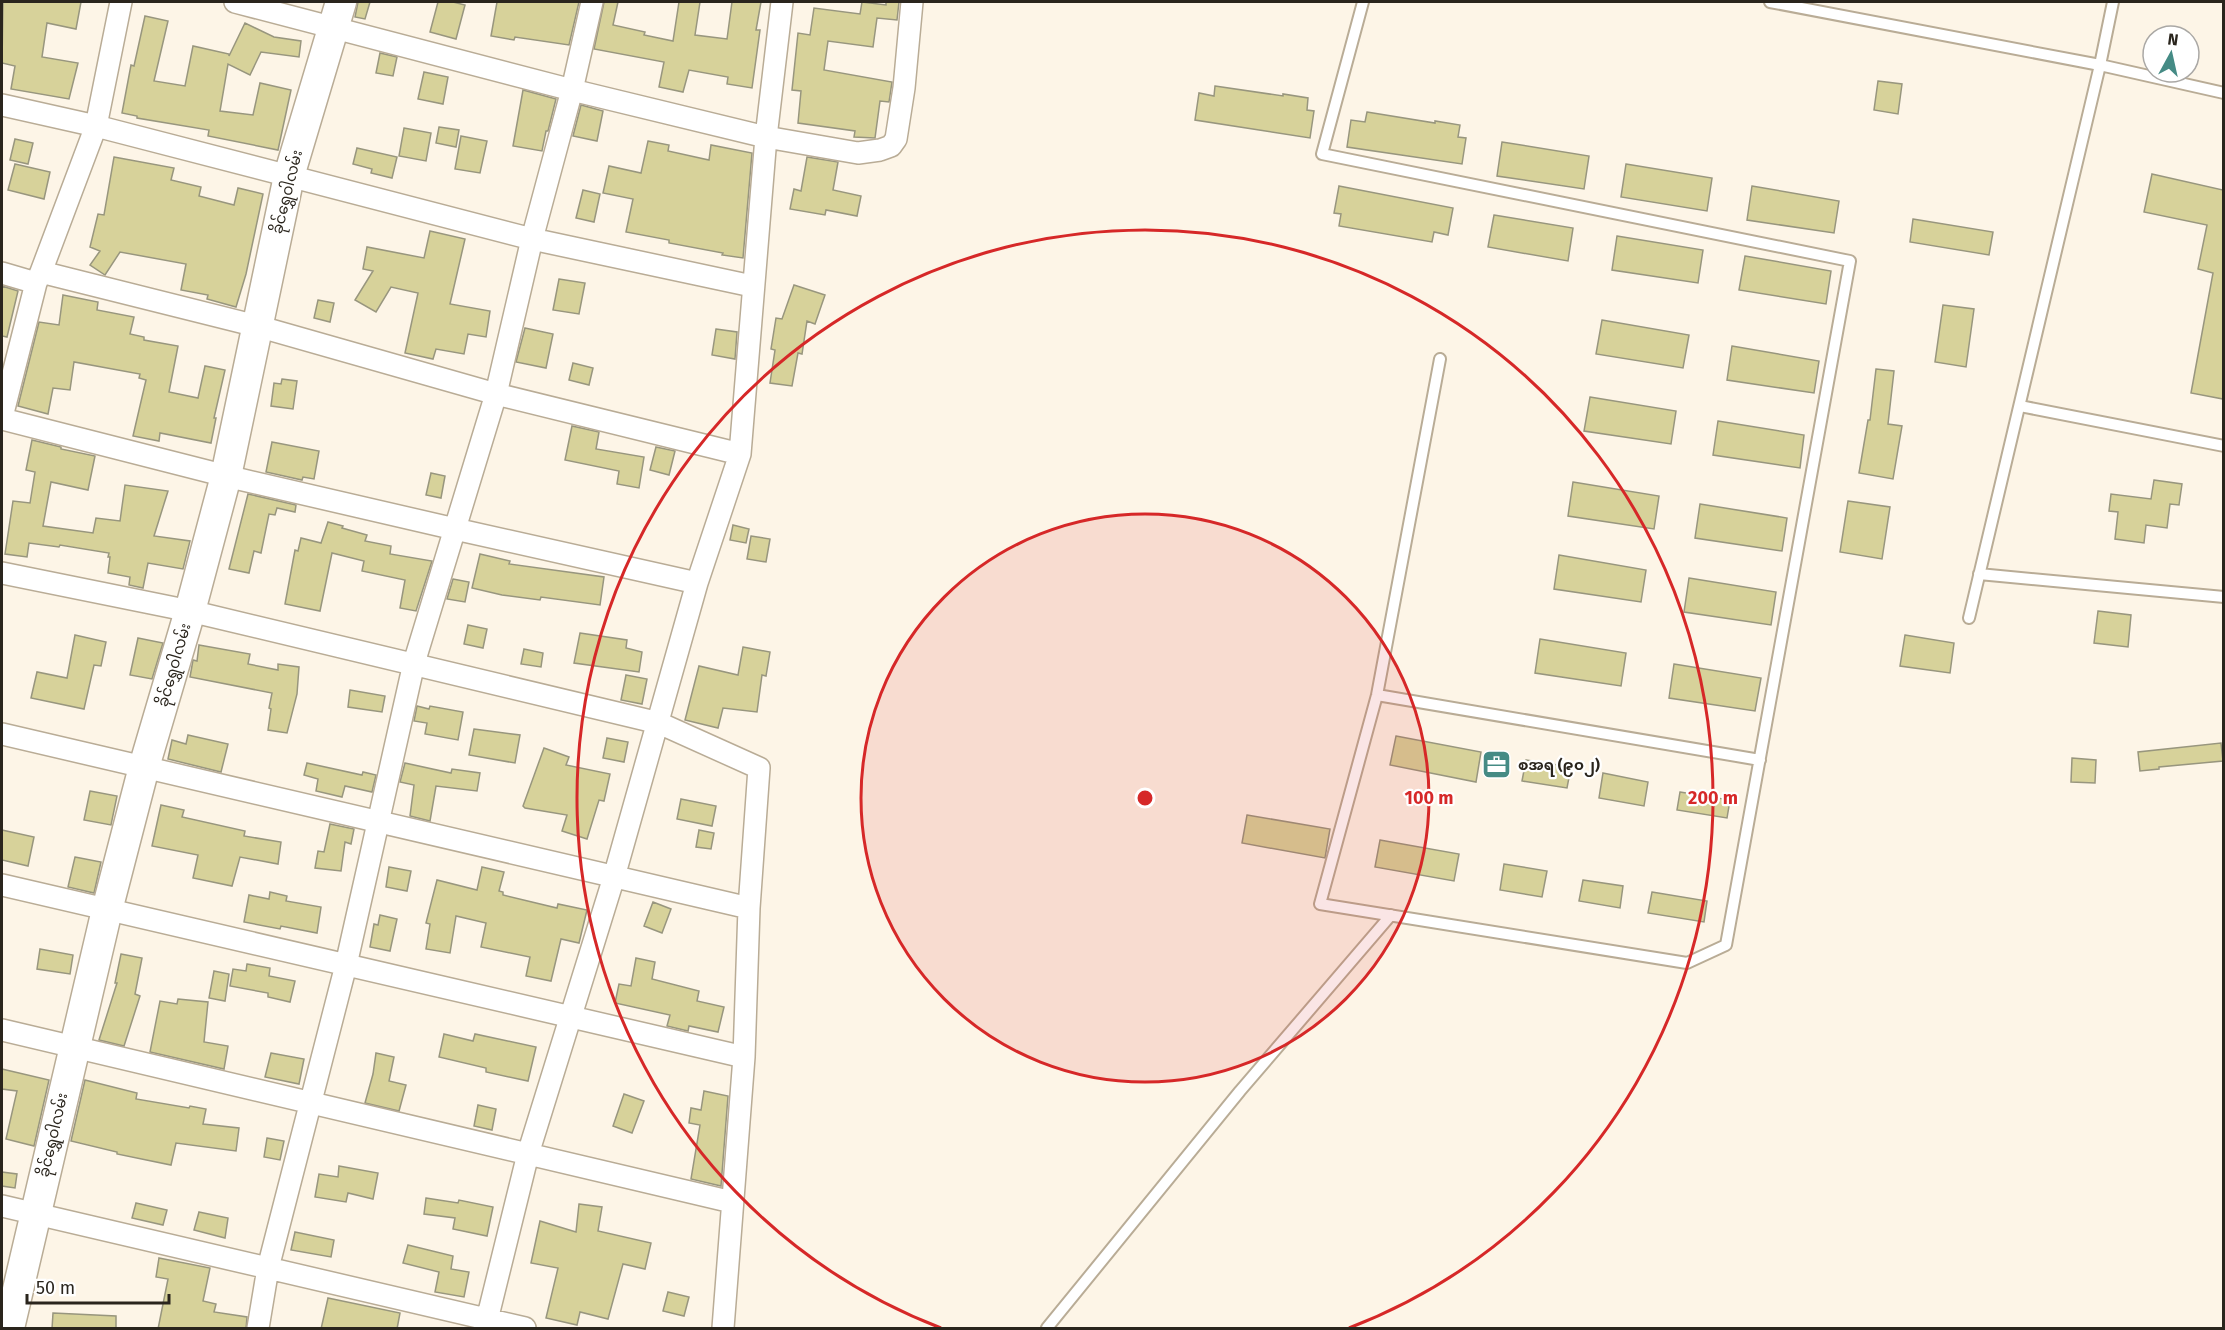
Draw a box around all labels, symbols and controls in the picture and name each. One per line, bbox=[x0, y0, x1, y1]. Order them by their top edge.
north arrow bbox=[2141, 24, 2201, 84]
text: N bbox=[2166, 29, 2180, 50]
street label: ခိုင်ရွှေဝါလမ်း bbox=[267, 148, 309, 237]
street label: ခိုင်ရွှေဝါလမ်း bbox=[153, 621, 197, 710]
office icon: စအရ (၉၀၂) bbox=[1481, 749, 1513, 781]
place label: စအရ (၉၀၂) bbox=[1518, 756, 1600, 777]
text: 100 m bbox=[1405, 787, 1453, 809]
text: 200 m bbox=[1688, 787, 1738, 809]
centre of rings bbox=[1135, 788, 1155, 808]
street label: ခိုင်ရွှေဝါလမ်း bbox=[34, 1091, 74, 1180]
scale bar bbox=[27, 1267, 170, 1305]
text: 50 m bbox=[36, 1277, 75, 1299]

